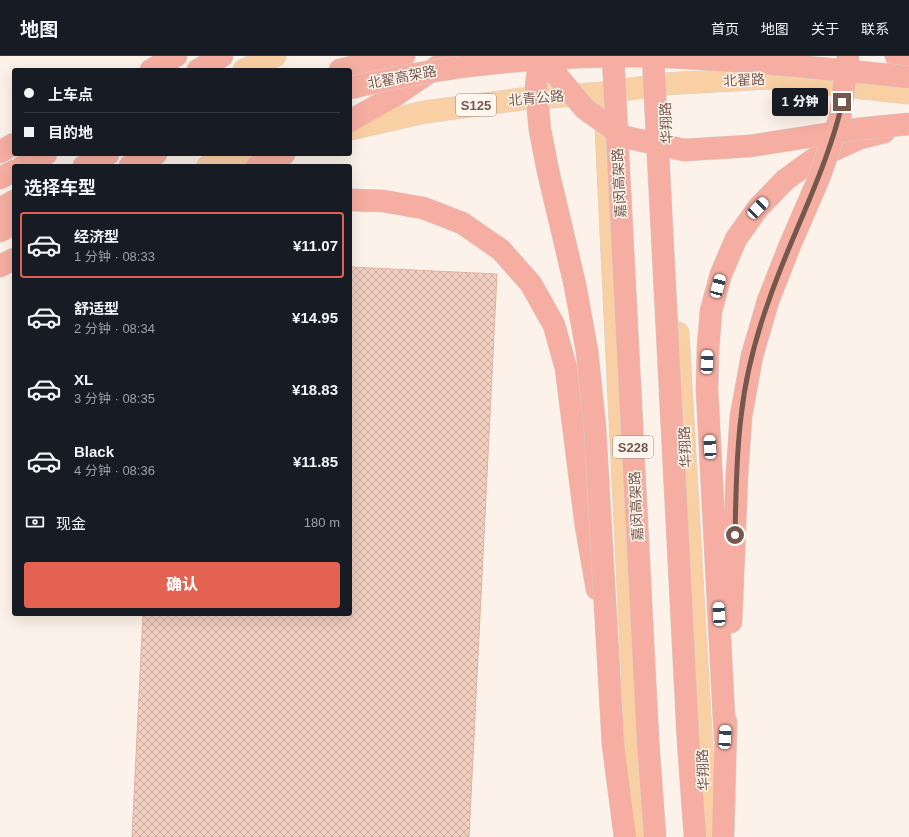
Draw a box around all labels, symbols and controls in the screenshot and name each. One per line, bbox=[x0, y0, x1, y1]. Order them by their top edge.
text: 地图 bbox=[20, 19, 58, 40]
text: 首页 bbox=[711, 21, 739, 37]
text: 地图 bbox=[761, 21, 789, 37]
text: 关于 bbox=[811, 21, 839, 37]
text: 联系 bbox=[861, 21, 889, 37]
street label: 北翟高架路 bbox=[366, 62, 438, 92]
street label: 北翟路 bbox=[723, 71, 765, 89]
text: 上车点 bbox=[48, 86, 93, 103]
street label: 北青公路 bbox=[507, 88, 565, 108]
callout: 1 分钟 bbox=[772, 88, 828, 116]
route end bbox=[833, 93, 851, 111]
road number: S125 bbox=[456, 94, 496, 116]
text: 1 分钟 bbox=[782, 94, 818, 109]
street label: 华翔路 bbox=[657, 102, 675, 144]
text: 目的地 bbox=[48, 124, 93, 141]
street label: 嘉闵高架路 bbox=[609, 148, 629, 218]
text: 选择车型 bbox=[24, 178, 96, 198]
car bbox=[745, 195, 771, 221]
icon: car bbox=[26, 227, 62, 263]
text: 经济型 bbox=[74, 228, 119, 245]
text: ¥11.07 bbox=[293, 237, 338, 254]
text: 1 分钟 · 08:33 bbox=[74, 249, 155, 264]
car bbox=[709, 273, 727, 299]
icon: car bbox=[26, 299, 62, 335]
text: 舒适型 bbox=[74, 300, 119, 317]
text: ¥14.95 bbox=[292, 309, 338, 326]
text: 2 分钟 · 08:34 bbox=[74, 321, 155, 336]
car bbox=[701, 350, 713, 374]
icon: car bbox=[26, 371, 62, 407]
text: XL bbox=[74, 371, 93, 388]
text: ¥18.83 bbox=[292, 381, 338, 398]
text: 3 分钟 · 08:35 bbox=[74, 391, 155, 406]
street label: 华翔路 bbox=[676, 426, 694, 468]
car bbox=[703, 435, 717, 459]
road number: S228 bbox=[613, 436, 653, 458]
icon: car bbox=[26, 443, 62, 479]
text: Black bbox=[74, 443, 114, 460]
text: ¥11.85 bbox=[293, 453, 338, 470]
text: 4 分钟 · 08:36 bbox=[74, 463, 155, 478]
street label: 嘉闵高架路 bbox=[626, 471, 646, 541]
icon: cash bbox=[24, 511, 46, 533]
text: 现金 bbox=[56, 515, 86, 532]
text: 180 m bbox=[304, 515, 340, 530]
route start bbox=[726, 526, 744, 544]
button: 确认 bbox=[24, 562, 340, 608]
car bbox=[712, 602, 726, 626]
car bbox=[718, 725, 732, 749]
street label: 华翔路 bbox=[694, 749, 712, 791]

